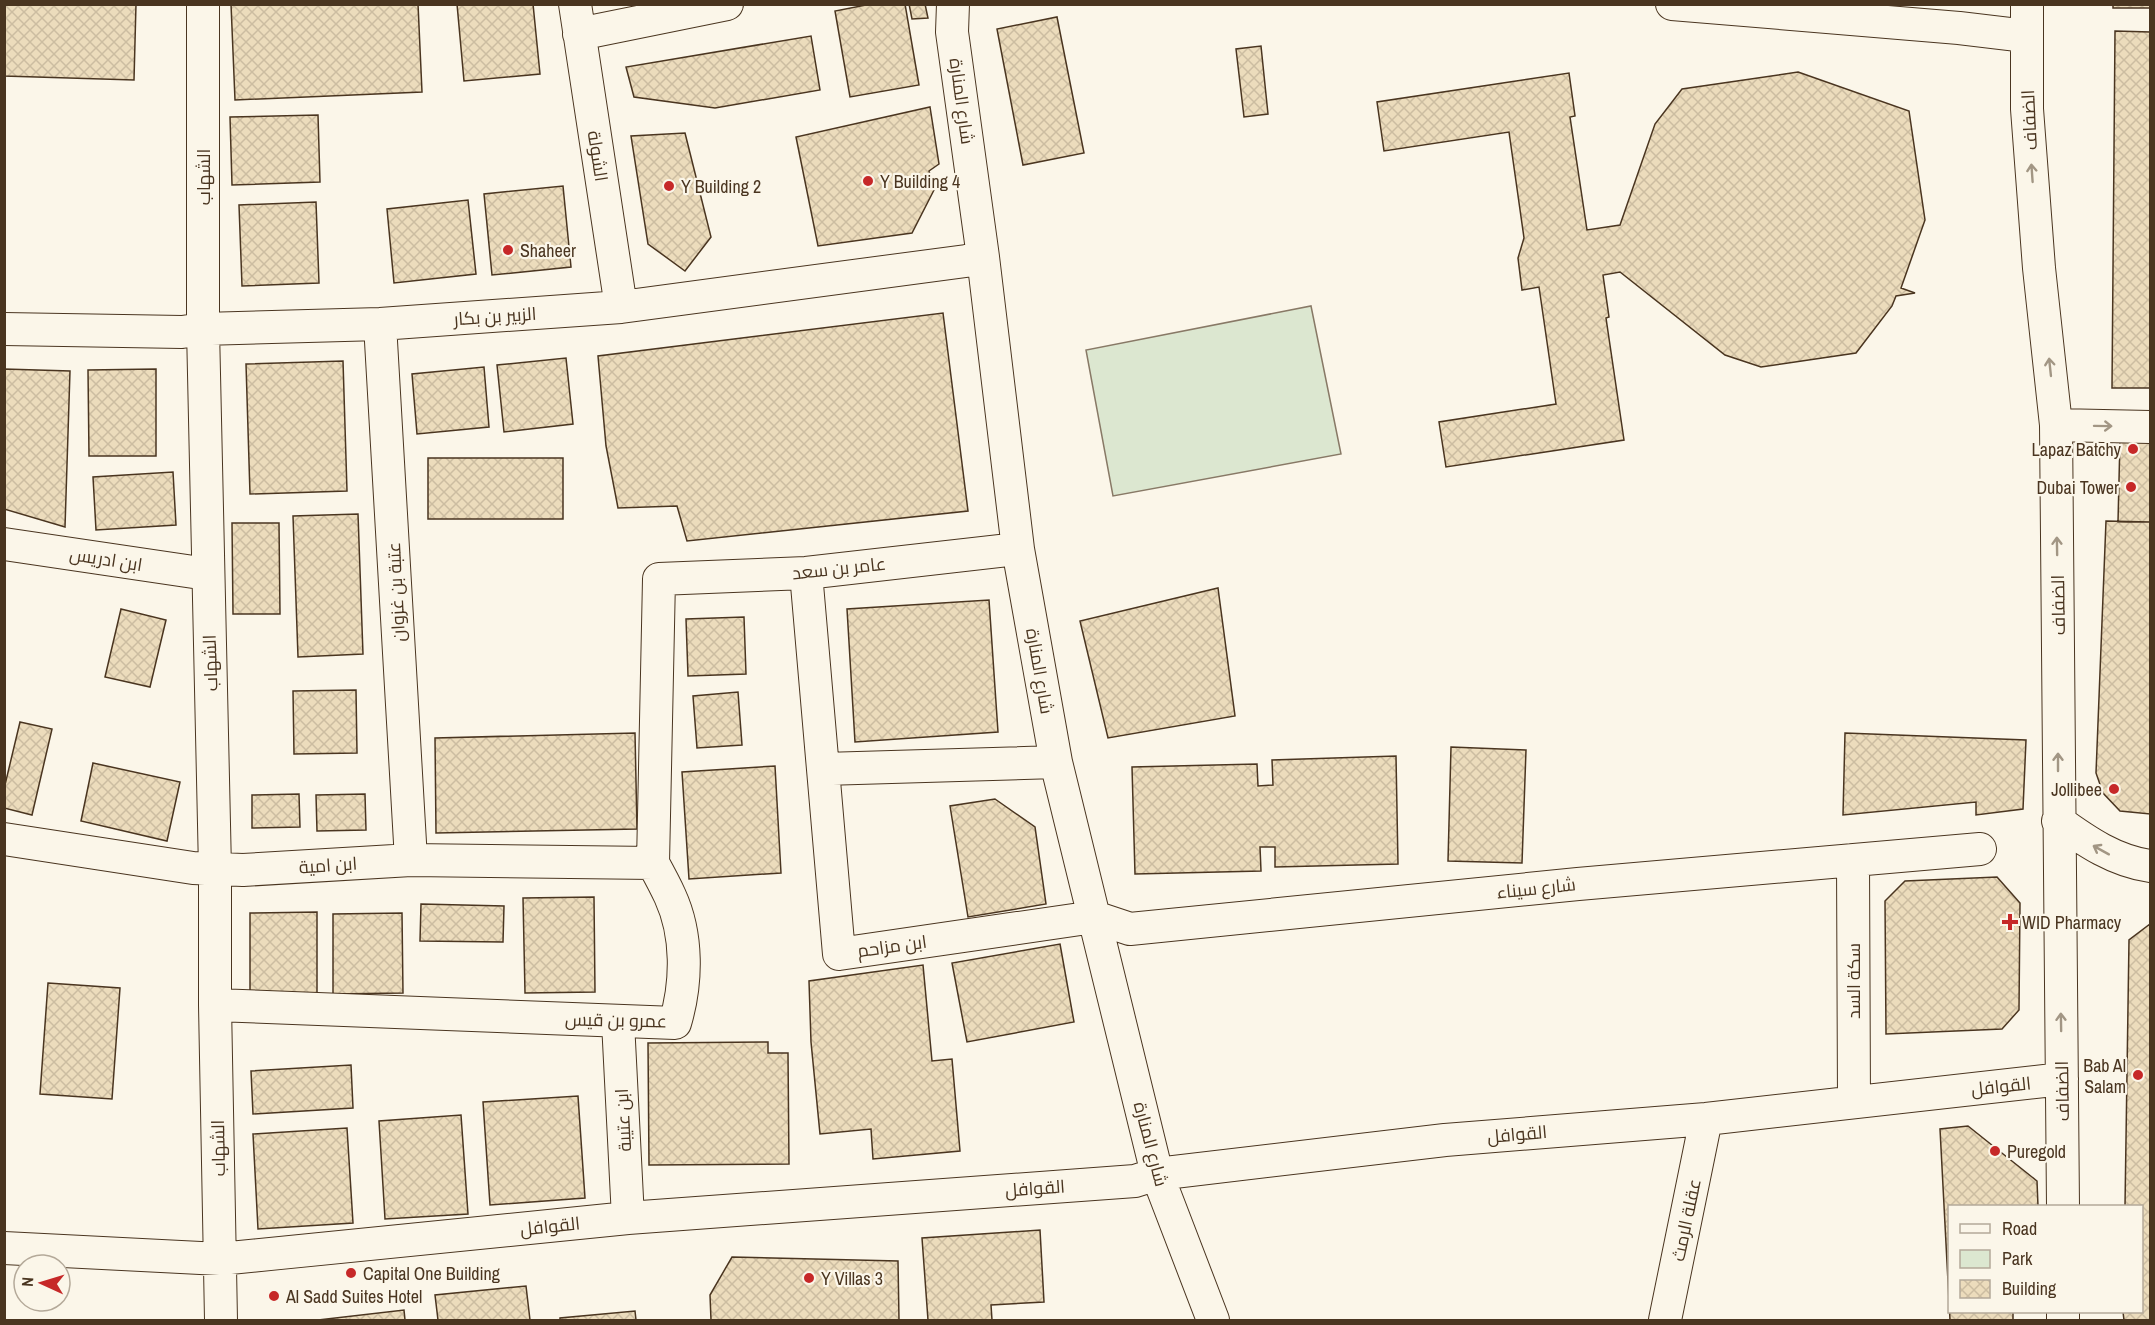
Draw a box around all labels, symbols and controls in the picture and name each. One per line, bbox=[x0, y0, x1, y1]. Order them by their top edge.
street label: شارع المنارة bbox=[944, 56, 980, 146]
street label: الضفاف bbox=[2015, 89, 2043, 151]
street label: الشولة bbox=[582, 129, 614, 183]
street label: الشهاب bbox=[191, 149, 216, 205]
one-way arrow bbox=[2026, 163, 2037, 183]
place label: Y Building 4 bbox=[880, 169, 960, 194]
place label: Y Building 2 bbox=[681, 174, 761, 199]
marker: Y Building 4 bbox=[861, 174, 875, 188]
marker: Y Building 2 bbox=[662, 179, 676, 193]
place label: Shaheer bbox=[520, 238, 576, 263]
marker: Shaheer bbox=[501, 243, 515, 257]
street label: الزبير بن بكار bbox=[452, 301, 537, 331]
one-way arrow bbox=[2044, 358, 2055, 377]
one-way arrow bbox=[2093, 420, 2113, 431]
place label: Lapaz Batchy bbox=[2032, 437, 2122, 462]
marker: Lapaz Batchy bbox=[2126, 442, 2140, 456]
place label: Dubai Tower bbox=[2036, 475, 2119, 500]
marker: Dubai Tower bbox=[2124, 480, 2138, 494]
one-way arrow bbox=[2052, 537, 2063, 557]
street label: ابن ادريس bbox=[68, 541, 144, 577]
street label: عتبة بن غزوان bbox=[381, 541, 411, 643]
street label: عامر بن سعد bbox=[791, 551, 887, 585]
street label: الضفاف bbox=[2045, 575, 2071, 635]
street label: شارع المنارة bbox=[1020, 626, 1060, 716]
street label: الشهاب bbox=[197, 634, 223, 692]
one-way arrow bbox=[2052, 753, 2064, 773]
place label: Jollibee bbox=[2051, 777, 2102, 802]
marker: Jollibee bbox=[2107, 782, 2121, 796]
one-way arrow bbox=[2093, 844, 2111, 855]
street label: ابن امية bbox=[298, 850, 358, 880]
street label: شارع سيناء bbox=[1495, 871, 1577, 905]
place label: WID Pharmacy bbox=[2022, 910, 2122, 935]
marker: WID Pharmacy bbox=[2003, 915, 2017, 929]
street label: ابن مزاحم bbox=[856, 929, 928, 963]
street label: سكة السد bbox=[1841, 943, 1866, 1019]
street label: عمرو بن قيس bbox=[565, 1007, 667, 1033]
one-way arrow bbox=[2055, 1013, 2067, 1033]
place label: Bab Al Salam bbox=[2083, 1053, 2126, 1099]
street label: الضفاف bbox=[2049, 1061, 2075, 1121]
marker: Bab Al Salam bbox=[2131, 1068, 2145, 1082]
street label: القوافل bbox=[1970, 1070, 2032, 1102]
street label: ابن عتيبة bbox=[609, 1088, 637, 1152]
street label: شارع المنارة bbox=[1128, 1099, 1174, 1189]
street label: الشهاب bbox=[205, 1119, 231, 1177]
street label: القوافل bbox=[1486, 1119, 1548, 1149]
place label: Puregold bbox=[2007, 1139, 2066, 1164]
marker: Puregold bbox=[1988, 1144, 2002, 1158]
street label: القوافل bbox=[1004, 1173, 1066, 1203]
street label: عقلة الرمث bbox=[1665, 1176, 1707, 1264]
legend bbox=[1948, 1205, 2143, 1313]
street label: القوافل bbox=[519, 1210, 581, 1242]
text: Road bbox=[2002, 1216, 2037, 1241]
text: Park bbox=[2002, 1246, 2033, 1271]
north arrow bbox=[12, 1253, 72, 1313]
place label: Capital One Building bbox=[363, 1261, 501, 1286]
marker: Capital One Building bbox=[344, 1266, 358, 1280]
place label: Y Villas 3 bbox=[821, 1266, 883, 1291]
marker: Y Villas 3 bbox=[802, 1271, 816, 1285]
text: N bbox=[16, 1276, 38, 1287]
text: Building bbox=[2002, 1276, 2057, 1301]
place label: Al Sadd Suites Hotel bbox=[285, 1284, 422, 1309]
marker: Al Sadd Suites Hotel bbox=[267, 1289, 281, 1303]

